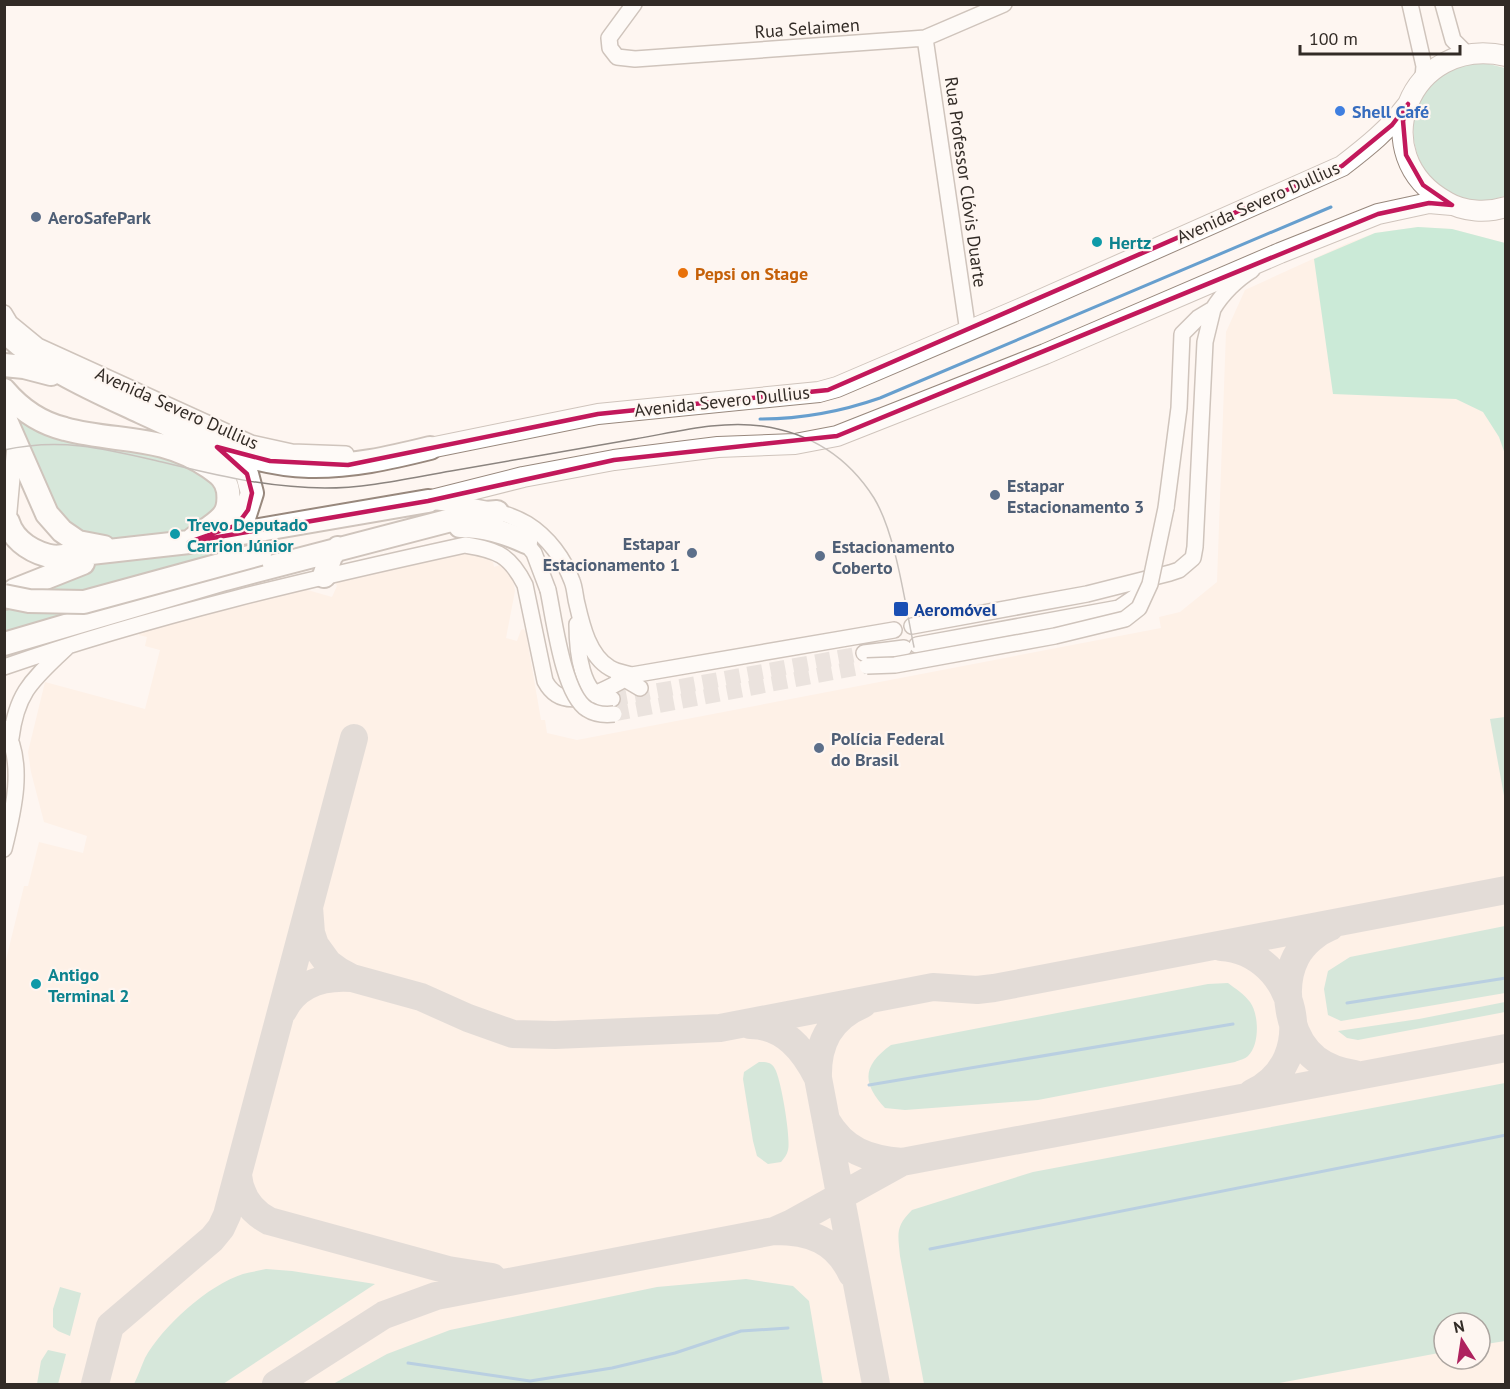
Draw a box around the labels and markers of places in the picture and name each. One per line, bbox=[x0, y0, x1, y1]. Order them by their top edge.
place label: Shell Café bbox=[1352, 100, 1429, 123]
marker: Shell Café bbox=[1333, 104, 1347, 118]
place label: AeroSafePark bbox=[48, 206, 151, 229]
marker: AeroSafePark bbox=[29, 210, 43, 224]
place label: Hertz bbox=[1109, 231, 1151, 254]
marker: Hertz bbox=[1090, 235, 1104, 249]
place label: Pepsi on Stage bbox=[695, 262, 808, 285]
marker: Pepsi on Stage bbox=[676, 266, 690, 280]
place label: Estapar Estacionamento 3 bbox=[1007, 474, 1144, 518]
marker: Estapar Estacionamento 3 bbox=[988, 488, 1002, 502]
place label: Trevo Deputado Carrion Júnior bbox=[187, 513, 308, 557]
marker: Trevo Deputado Carrion Júnior bbox=[168, 527, 182, 541]
place label: Estapar Estacionamento 1 bbox=[543, 532, 681, 576]
place label: Estacionamento Coberto bbox=[832, 535, 955, 579]
marker: Estapar Estacionamento 1 bbox=[685, 546, 699, 560]
marker: Estacionamento Coberto bbox=[813, 549, 827, 563]
place label: Aeromóvel bbox=[914, 598, 997, 621]
marker: Aeromóvel bbox=[892, 600, 910, 618]
place label: Polícia Federal do Brasil bbox=[831, 727, 945, 771]
marker: Polícia Federal do Brasil bbox=[812, 741, 826, 755]
place label: Antigo Terminal 2 bbox=[48, 963, 130, 1007]
marker: Antigo Terminal 2 bbox=[29, 977, 43, 991]

